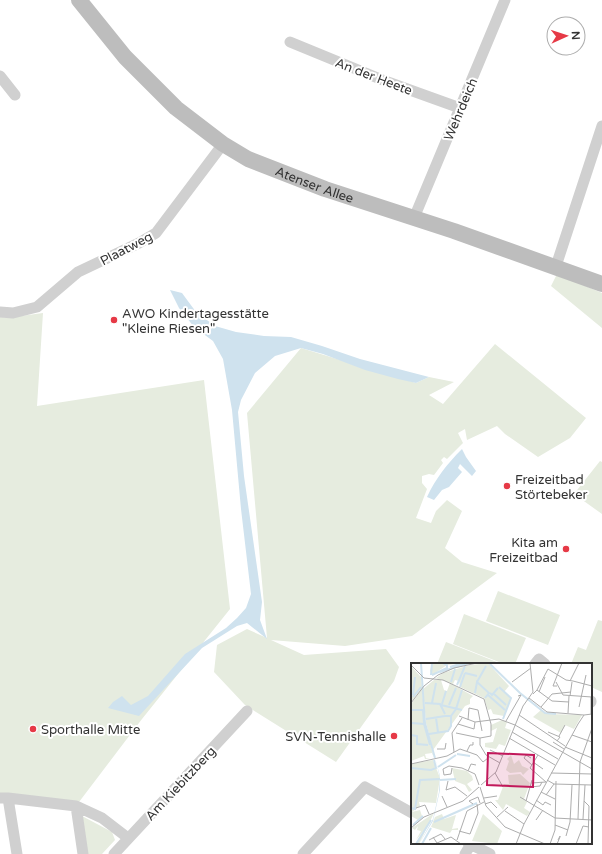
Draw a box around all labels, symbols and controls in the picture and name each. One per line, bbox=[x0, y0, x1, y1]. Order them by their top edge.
north arrow bbox=[546, 16, 586, 56]
text: N bbox=[569, 31, 582, 40]
street label: An der Heete bbox=[333, 55, 415, 99]
street label: Wehrdeich bbox=[441, 76, 481, 143]
street label: Atenser Allee bbox=[273, 163, 356, 207]
street label: Plaatweg bbox=[98, 228, 155, 269]
place label: AWO Kindertagesstätte "Kleine Riesen" bbox=[122, 306, 269, 337]
marker: AWO Kindertagesstätte "Kleine Riesen" bbox=[109, 315, 119, 325]
place label: Freizeitbad Störtebeker bbox=[515, 472, 588, 503]
marker: Freizeitbad Störtebeker bbox=[502, 481, 512, 491]
place label: Kita am Freizeitbad bbox=[489, 535, 558, 566]
marker: Kita am Freizeitbad bbox=[561, 544, 571, 554]
inset map bbox=[411, 663, 592, 844]
place label: Sporthalle Mitte bbox=[41, 722, 140, 738]
marker: Sporthalle Mitte bbox=[28, 724, 38, 734]
place label: SVN-Tennishalle bbox=[285, 729, 386, 745]
marker: SVN-Tennishalle bbox=[389, 731, 399, 741]
street label: Am Kiebitzberg bbox=[142, 743, 219, 824]

